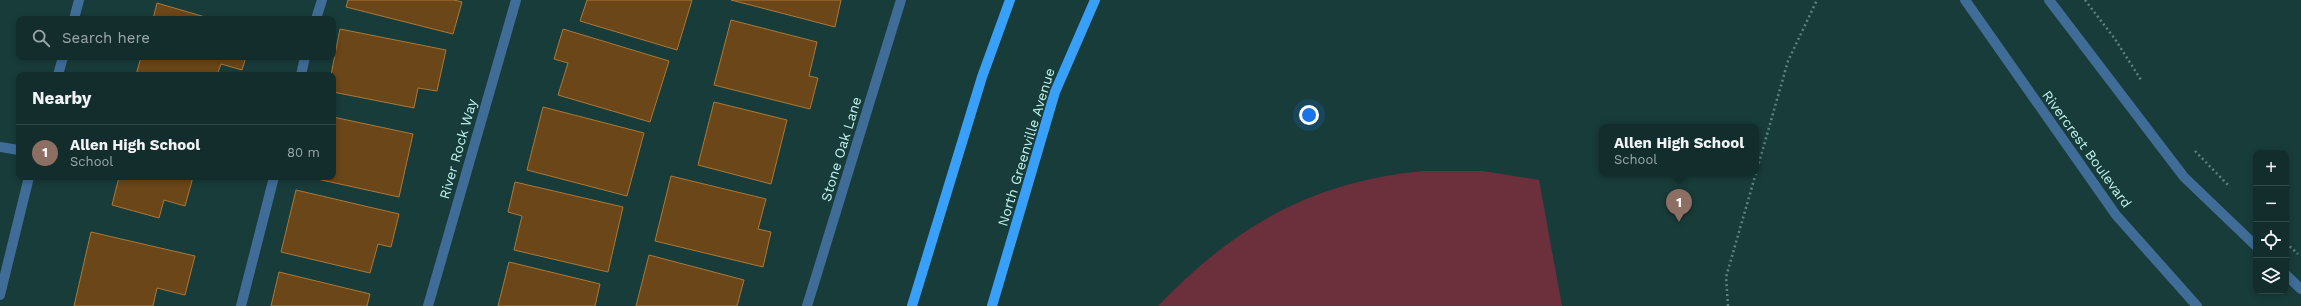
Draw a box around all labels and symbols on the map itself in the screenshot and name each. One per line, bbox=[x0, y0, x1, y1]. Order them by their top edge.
street label: North Greenville Avenue bbox=[994, 66, 1058, 228]
street label: Rivercrest Boulevard bbox=[2039, 87, 2135, 211]
street label: Stone Oak Lane bbox=[817, 95, 865, 203]
street label: River Rock Way bbox=[436, 96, 480, 201]
your location bbox=[1299, 105, 1319, 125]
pin: 1 bbox=[1666, 189, 1692, 222]

